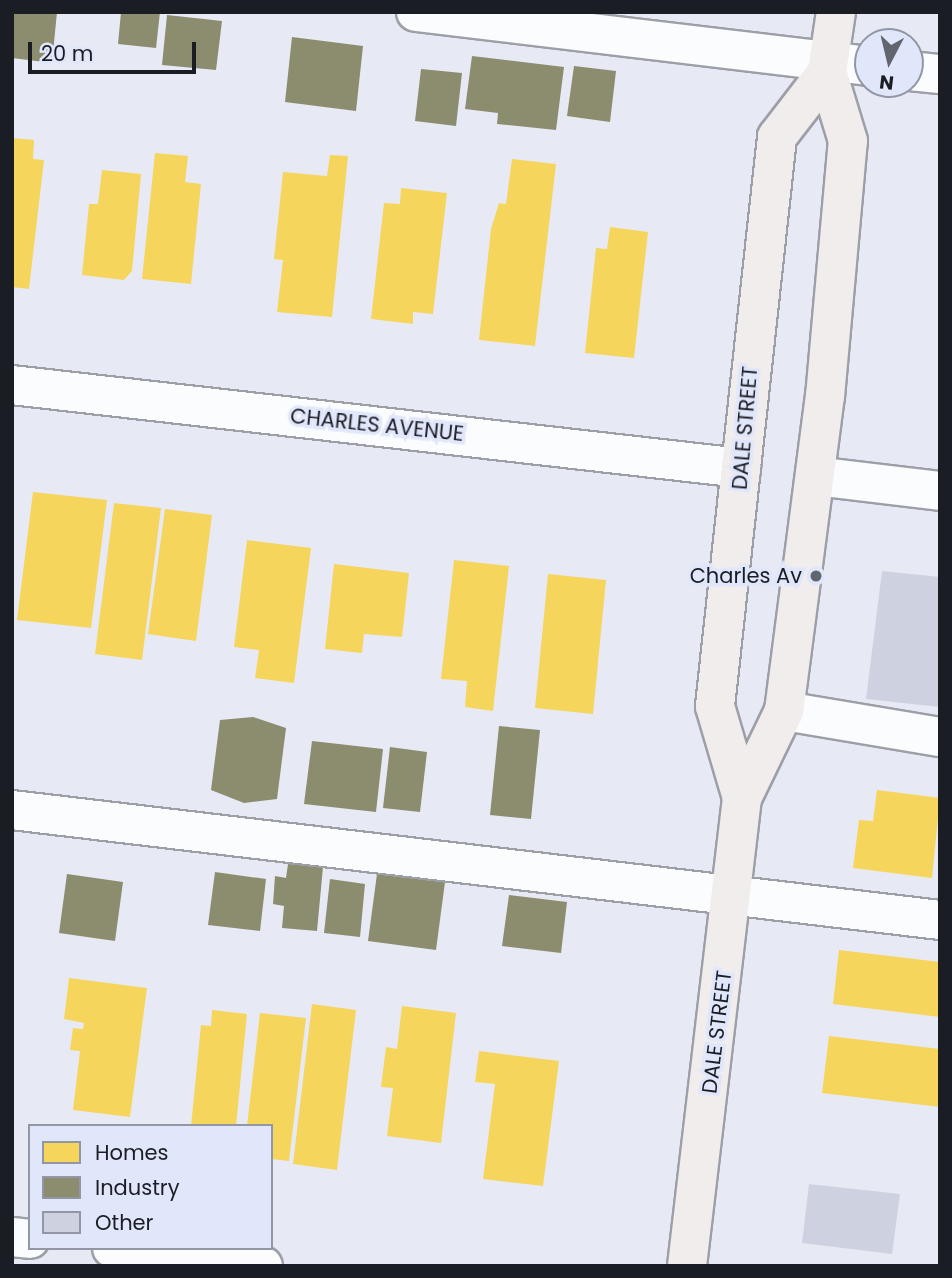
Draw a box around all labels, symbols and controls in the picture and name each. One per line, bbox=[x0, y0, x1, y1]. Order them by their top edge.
scale bar bbox=[32, 28, 200, 72]
north arrow bbox=[854, 28, 924, 98]
text: 20 m bbox=[41, 39, 94, 68]
text: N bbox=[878, 68, 895, 97]
street label: DALE STREET bbox=[727, 365, 763, 491]
street label: CHARLES AVENUE bbox=[289, 403, 465, 447]
place label: Charles Av bbox=[690, 563, 802, 589]
marker: Charles Av bbox=[808, 568, 824, 584]
street label: DALE STREET bbox=[697, 969, 737, 1095]
legend bbox=[28, 1124, 273, 1250]
text: Homes bbox=[95, 1138, 169, 1167]
text: Industry bbox=[95, 1173, 180, 1202]
text: Other bbox=[95, 1208, 153, 1237]

